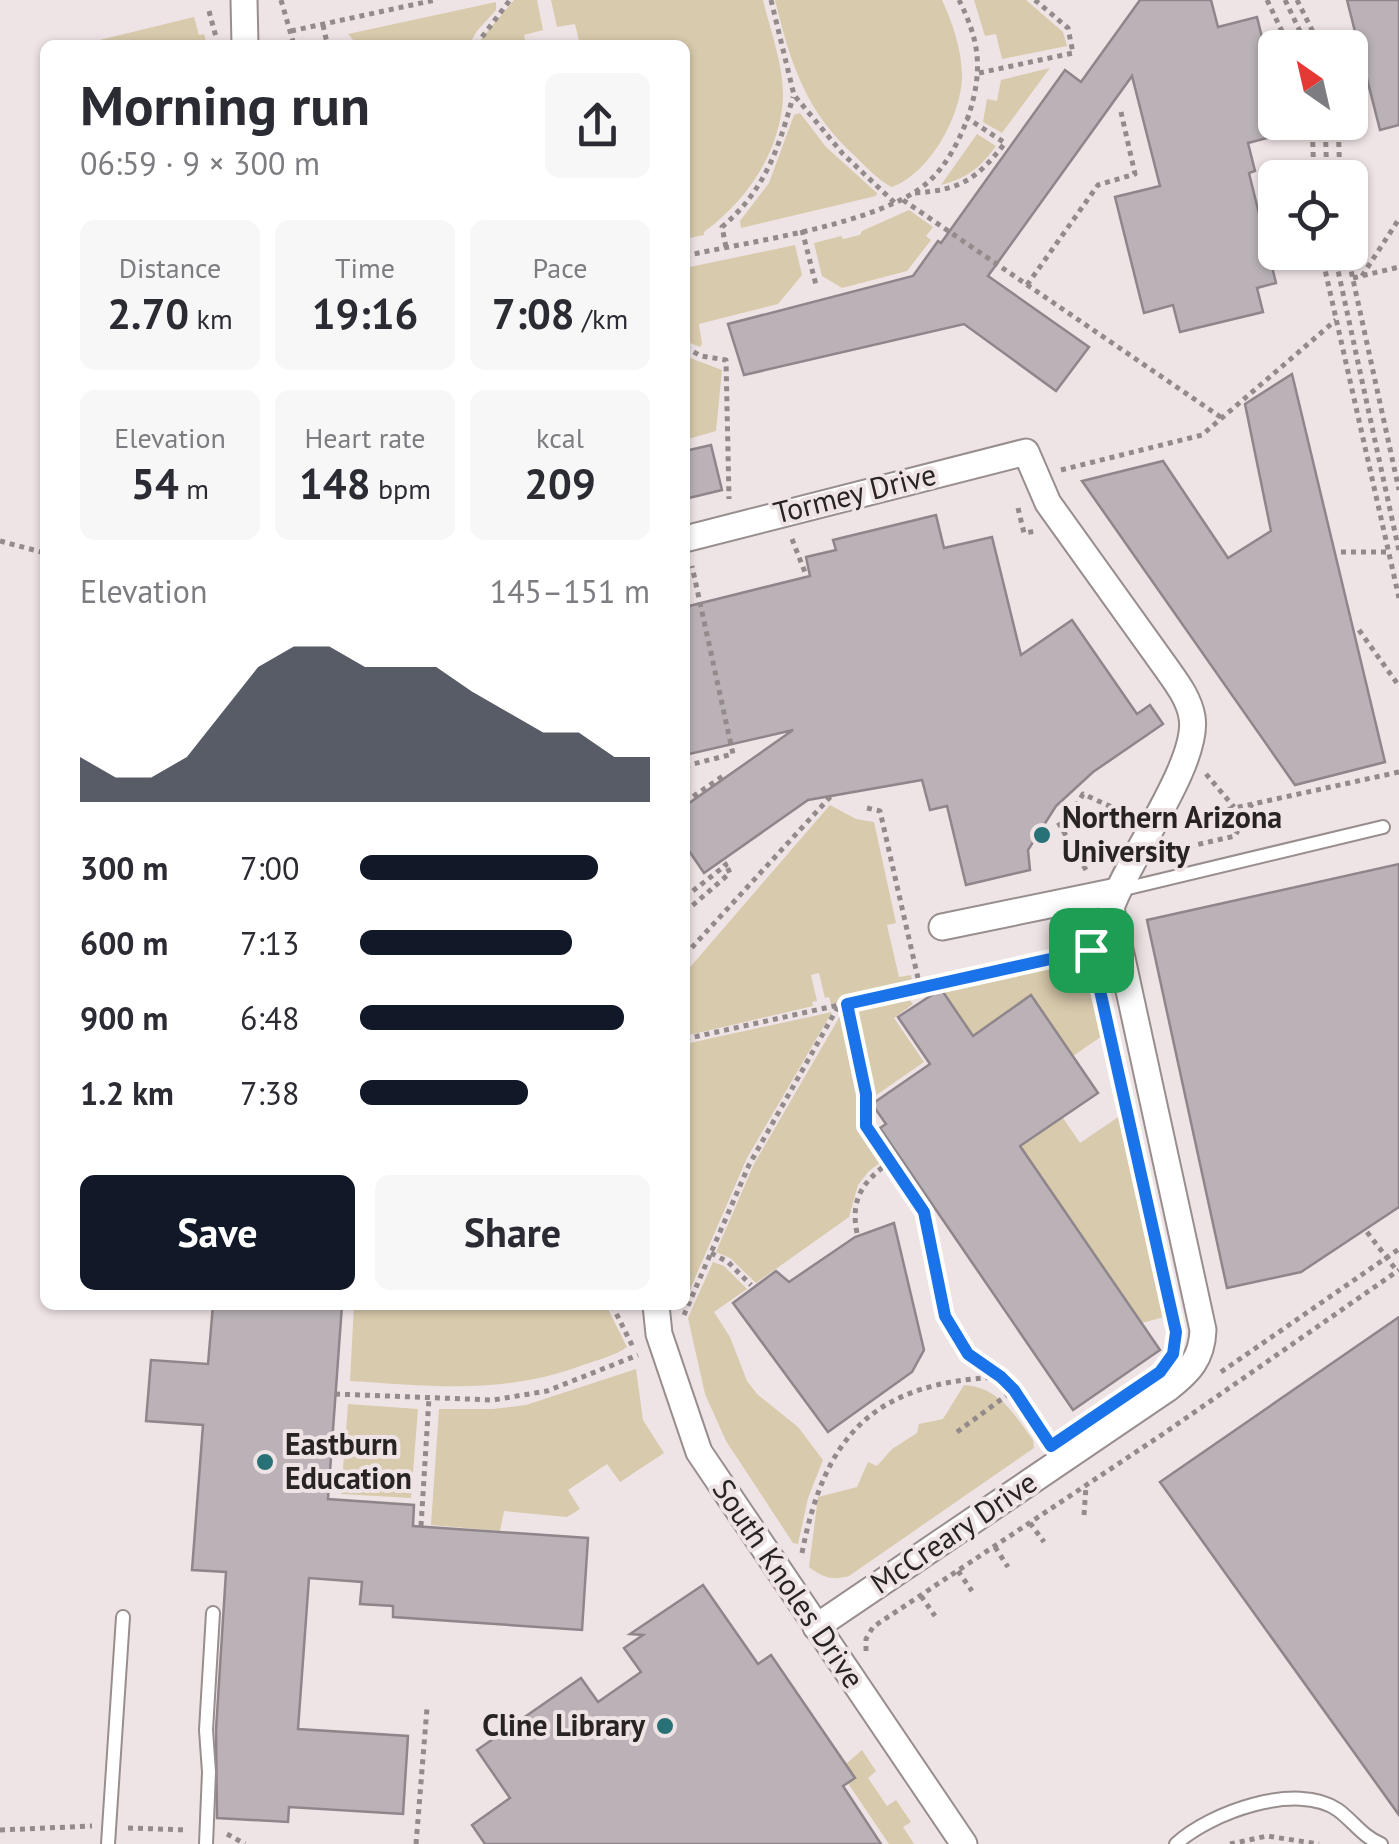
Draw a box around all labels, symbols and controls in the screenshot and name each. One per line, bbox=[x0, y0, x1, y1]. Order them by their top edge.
north arrow bbox=[1258, 30, 1368, 140]
map controls bbox=[1258, 30, 1368, 270]
text: Morning run bbox=[80, 69, 370, 140]
button: share bbox=[545, 73, 650, 178]
text: 06:59 · 9 × 300 m bbox=[80, 142, 320, 184]
button: locate bbox=[1258, 160, 1368, 270]
text: Distance bbox=[119, 249, 221, 286]
text: Time bbox=[335, 249, 395, 286]
text: Pace bbox=[533, 249, 587, 286]
text: 2.70 bbox=[107, 286, 189, 341]
text: 19:16 bbox=[312, 286, 418, 341]
text: 7:08 bbox=[492, 286, 575, 341]
text: km bbox=[189, 300, 233, 337]
text: /km bbox=[575, 300, 628, 337]
text: Elevation bbox=[114, 419, 226, 456]
text: Heart rate bbox=[304, 419, 426, 456]
text: kcal bbox=[536, 419, 584, 456]
street label: Tormey Drive bbox=[769, 454, 940, 532]
text: 54 bbox=[131, 456, 179, 511]
text: 148 bbox=[299, 456, 370, 511]
text: 209 bbox=[524, 456, 596, 511]
text: m bbox=[179, 470, 209, 507]
text: bpm bbox=[370, 470, 431, 507]
text: Elevation bbox=[80, 570, 207, 612]
text: 145–151 m bbox=[490, 570, 650, 612]
place label: Northern Arizona University bbox=[1062, 797, 1282, 870]
marker: Northern Arizona University bbox=[1031, 824, 1053, 846]
text: 300 m bbox=[80, 847, 168, 889]
text: 7:00 bbox=[240, 847, 299, 889]
pin bbox=[1049, 908, 1134, 993]
text: 600 m bbox=[80, 922, 168, 964]
text: 7:13 bbox=[240, 922, 299, 964]
icon: arrive bbox=[1064, 923, 1119, 978]
text: 900 m bbox=[80, 997, 168, 1039]
text: 6:48 bbox=[240, 997, 299, 1039]
text: 1.2 km bbox=[80, 1072, 174, 1114]
text: 7:38 bbox=[240, 1072, 299, 1114]
button: Save bbox=[80, 1175, 355, 1290]
button: Share bbox=[375, 1175, 650, 1290]
place label: Eastburn Education bbox=[285, 1424, 412, 1497]
marker: Eastburn Education bbox=[254, 1451, 276, 1473]
street label: McCreary Drive bbox=[862, 1462, 1044, 1602]
street label: South Knoles Drive bbox=[705, 1471, 874, 1695]
place label: Cline Library bbox=[482, 1705, 646, 1744]
marker: Cline Library bbox=[654, 1715, 676, 1737]

